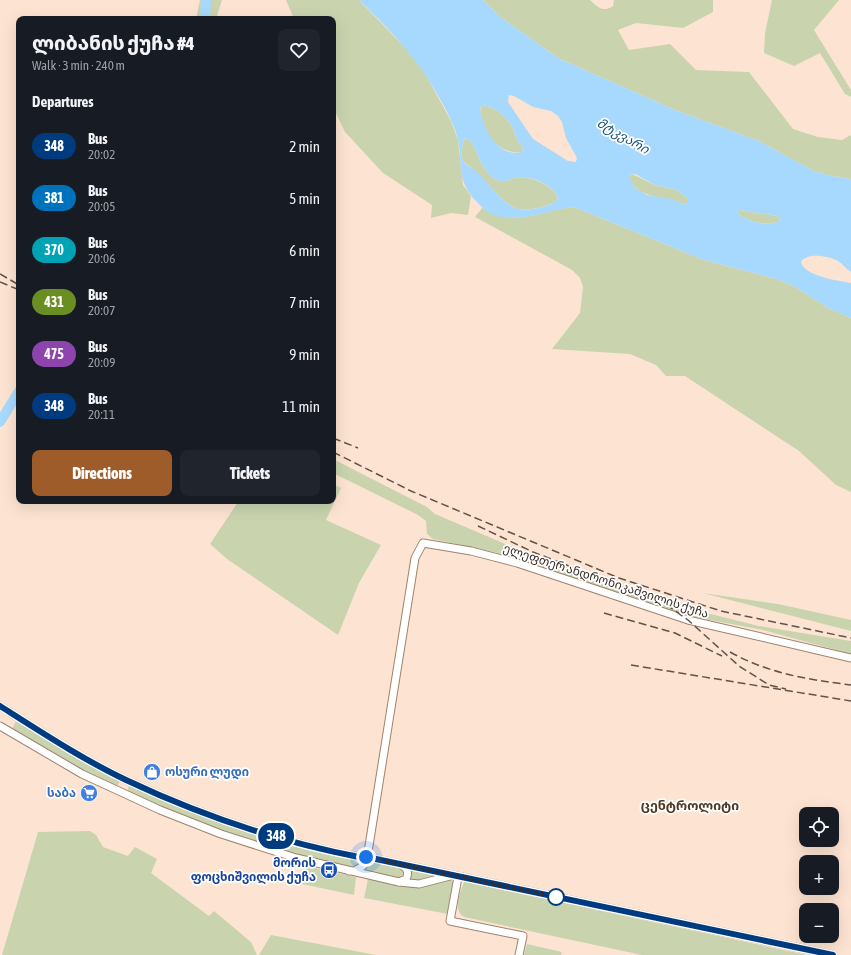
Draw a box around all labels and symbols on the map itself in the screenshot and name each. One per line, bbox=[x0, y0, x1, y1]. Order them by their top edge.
water label: მტკვარი bbox=[594, 115, 652, 158]
street label: ელეფთერ ანდრონიკაშვილის ქუჩა bbox=[501, 541, 710, 622]
shop icon: ოსური ლუდი bbox=[142, 762, 162, 782]
place label: ოსური ლუდი bbox=[165, 765, 249, 780]
supermarket icon: საბა bbox=[79, 783, 99, 803]
place label: საბა bbox=[47, 786, 76, 800]
district label: ცენტროლიტი bbox=[641, 798, 739, 814]
line badge: 348 bbox=[253, 823, 299, 849]
your location bbox=[356, 847, 376, 867]
place label: მორის ფოცხიშვილის ქუჩა bbox=[191, 856, 316, 885]
bus stop icon: მორის ფოცხიშვილის ქუჩა bbox=[319, 860, 339, 880]
unlabelled marker bbox=[547, 888, 565, 906]

